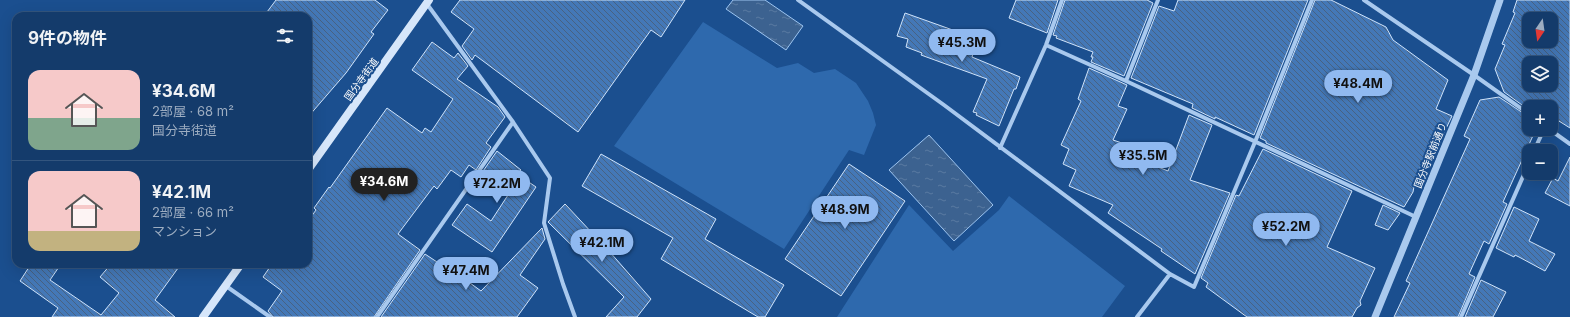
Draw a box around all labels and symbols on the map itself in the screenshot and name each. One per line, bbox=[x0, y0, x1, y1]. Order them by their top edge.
north arrow bbox=[1522, 12, 1558, 48]
pin: ¥45.3M bbox=[929, 29, 995, 63]
street label: 国分寺街道 bbox=[341, 55, 381, 103]
pin: ¥48.4M bbox=[1325, 70, 1391, 104]
street label: 国分寺駅前通り bbox=[1411, 120, 1449, 190]
pin: ¥35.5M bbox=[1110, 142, 1176, 176]
pin: ¥34.6M bbox=[351, 168, 417, 202]
pin: ¥72.2M bbox=[464, 170, 530, 204]
pin: ¥48.9M bbox=[812, 196, 878, 230]
pin: ¥52.2M bbox=[1253, 213, 1319, 247]
pin: ¥42.1M bbox=[569, 229, 635, 263]
pin: ¥47.4M bbox=[433, 257, 499, 291]

